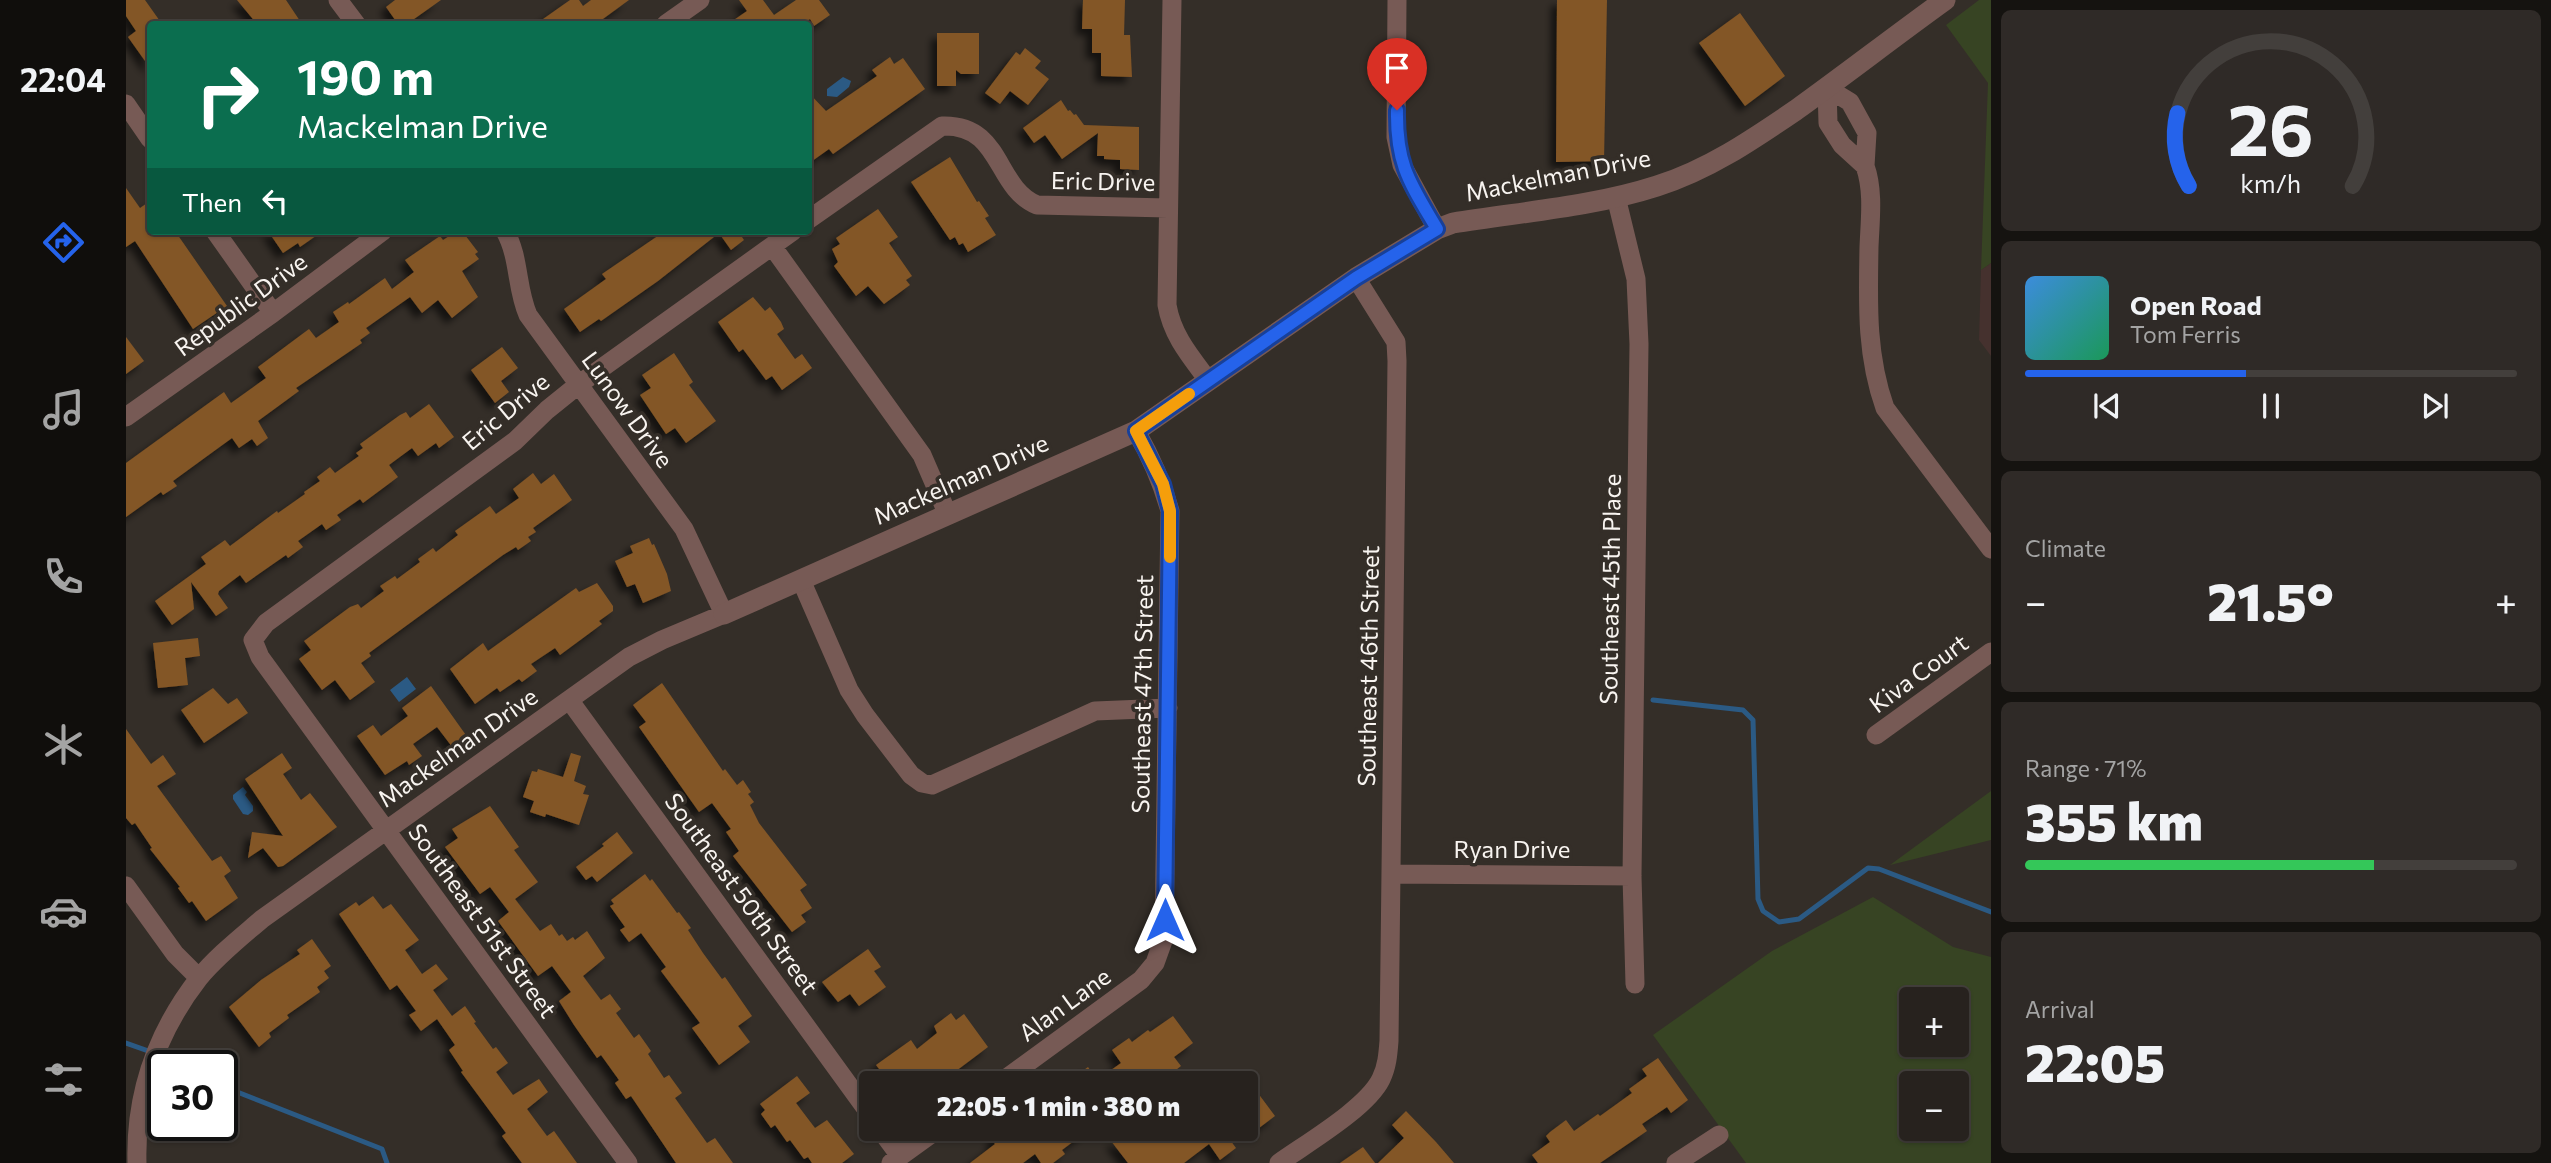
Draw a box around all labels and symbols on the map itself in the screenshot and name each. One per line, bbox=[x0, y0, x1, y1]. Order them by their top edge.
pin bbox=[1367, 38, 1427, 110]
street label: Mackelman Drive bbox=[1463, 142, 1653, 207]
street label: Eric Drive bbox=[1051, 165, 1155, 196]
street label: Republic Drive bbox=[168, 246, 312, 362]
street label: Lunow Drive bbox=[576, 345, 680, 473]
street label: Eric Drive bbox=[456, 366, 554, 456]
street label: Mackelman Drive bbox=[869, 427, 1052, 530]
street label: Southeast 45th Place bbox=[1593, 473, 1626, 704]
street label: Southeast 46th Street bbox=[1351, 545, 1384, 787]
street label: Southeast 47th Street bbox=[1125, 574, 1158, 813]
street label: Kiva Court bbox=[1863, 627, 1973, 718]
street label: Mackelman Drive bbox=[372, 681, 543, 813]
street label: Southeast 50th Street bbox=[660, 787, 825, 999]
street label: Southeast 51st Street bbox=[403, 817, 564, 1023]
street label: Ryan Drive bbox=[1454, 834, 1570, 863]
position arrow bbox=[1128, 883, 1202, 957]
street label: Alan Lane bbox=[1013, 961, 1116, 1047]
speed limit sign: 30 bbox=[147, 1050, 238, 1141]

